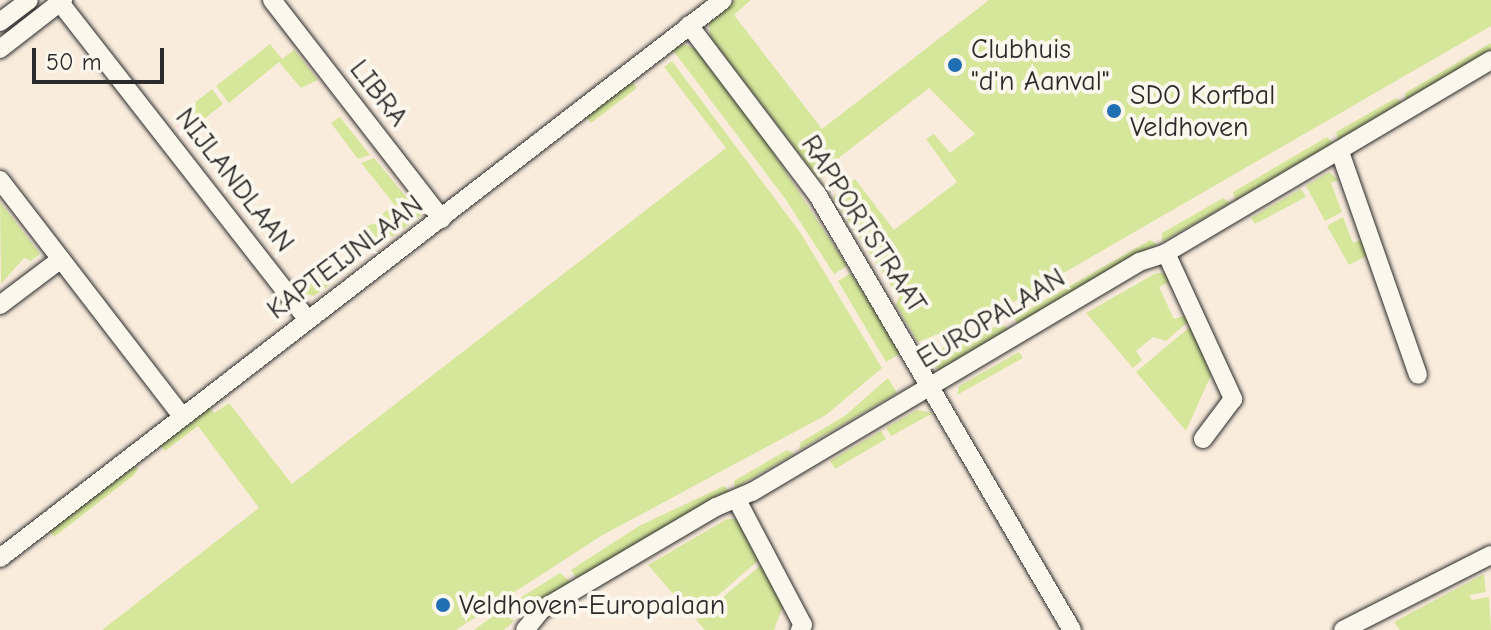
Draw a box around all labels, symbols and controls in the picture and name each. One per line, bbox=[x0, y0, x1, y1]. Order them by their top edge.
scale bar bbox=[36, 32, 168, 82]
place label: Clubhuis "d'n Aanval" bbox=[971, 32, 1109, 98]
text: 50 m bbox=[46, 48, 102, 76]
street label: LIBRA bbox=[343, 53, 415, 133]
marker: Clubhuis "d'n Aanval" bbox=[946, 56, 964, 74]
place label: SDO Korfbal Veldhoven bbox=[1130, 78, 1275, 144]
street label: NIJLANDLAAN bbox=[168, 101, 302, 259]
marker: SDO Korfbal Veldhoven bbox=[1105, 102, 1123, 120]
street label: RAPPORTSTRAAT bbox=[794, 129, 934, 319]
street label: KAPTEIJNLAAN bbox=[261, 188, 429, 326]
street label: EUROPALAAN bbox=[911, 261, 1071, 375]
place label: Veldhoven-Europalaan bbox=[459, 588, 725, 622]
marker: Veldhoven-Europalaan bbox=[434, 596, 452, 614]

